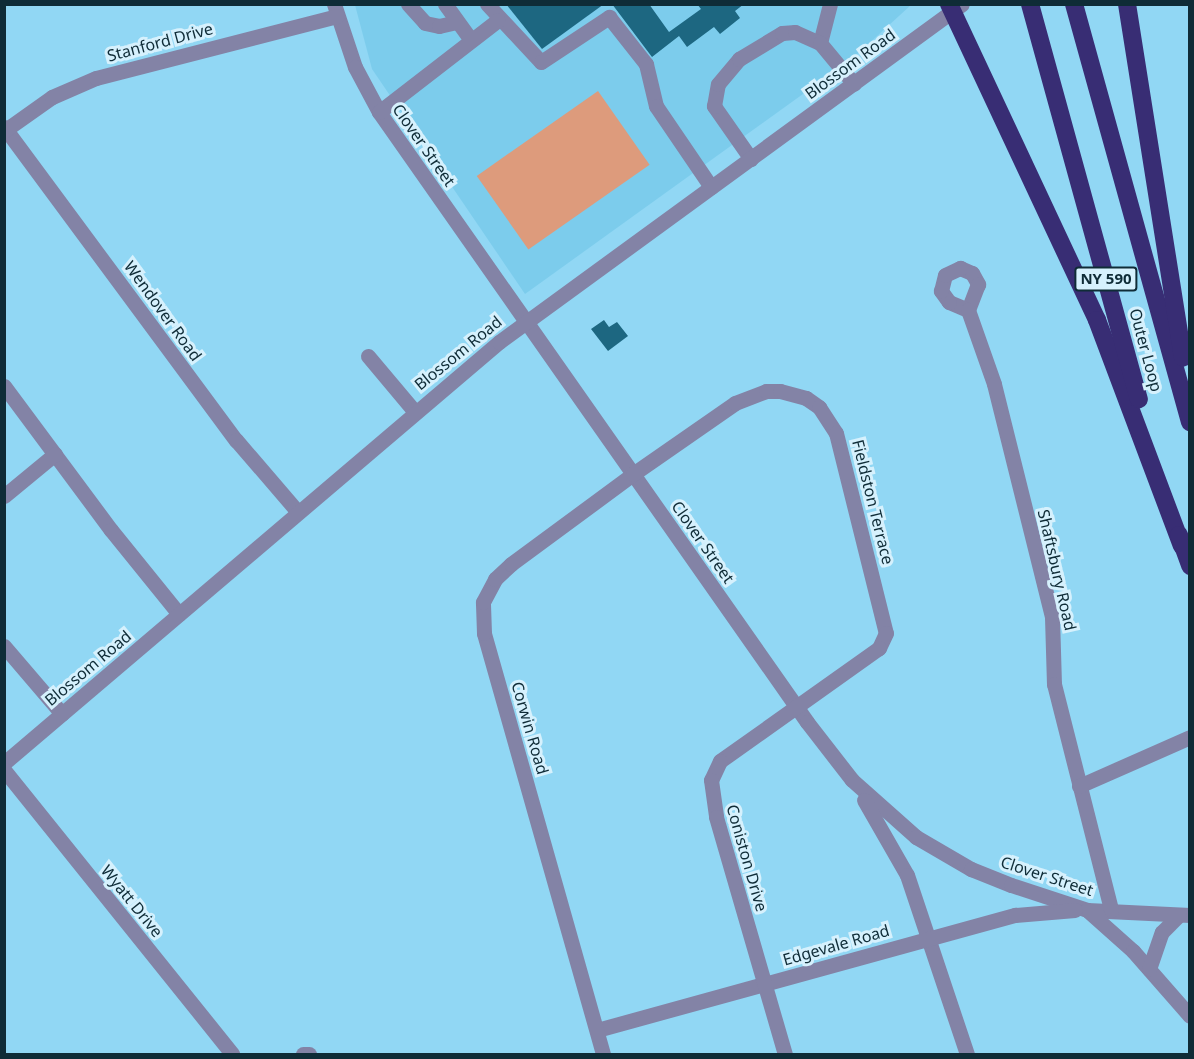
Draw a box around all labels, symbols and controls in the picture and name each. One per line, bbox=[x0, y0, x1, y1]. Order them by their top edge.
street label: Stanford Drive bbox=[105, 19, 215, 65]
street label: Blossom Road bbox=[801, 25, 899, 103]
street label: Clover Street bbox=[389, 100, 459, 190]
street label: Wendover Road bbox=[120, 257, 206, 365]
road number: NY 590 bbox=[1073, 267, 1139, 291]
street label: Outer Loop bbox=[1126, 306, 1166, 394]
street label: Blossom Road bbox=[410, 312, 506, 394]
street label: Fieldston Terrace bbox=[848, 438, 898, 566]
street label: Clover Street bbox=[668, 497, 738, 587]
street label: Shaftsbury Road bbox=[1034, 508, 1080, 632]
street label: Blossom Road bbox=[41, 626, 135, 710]
street label: Corwin Road bbox=[508, 679, 552, 777]
street label: Coniston Drive bbox=[723, 802, 771, 914]
street label: Clover Street bbox=[998, 852, 1096, 900]
street label: Wyatt Drive bbox=[97, 861, 167, 941]
street label: Edgevale Road bbox=[780, 921, 892, 969]

